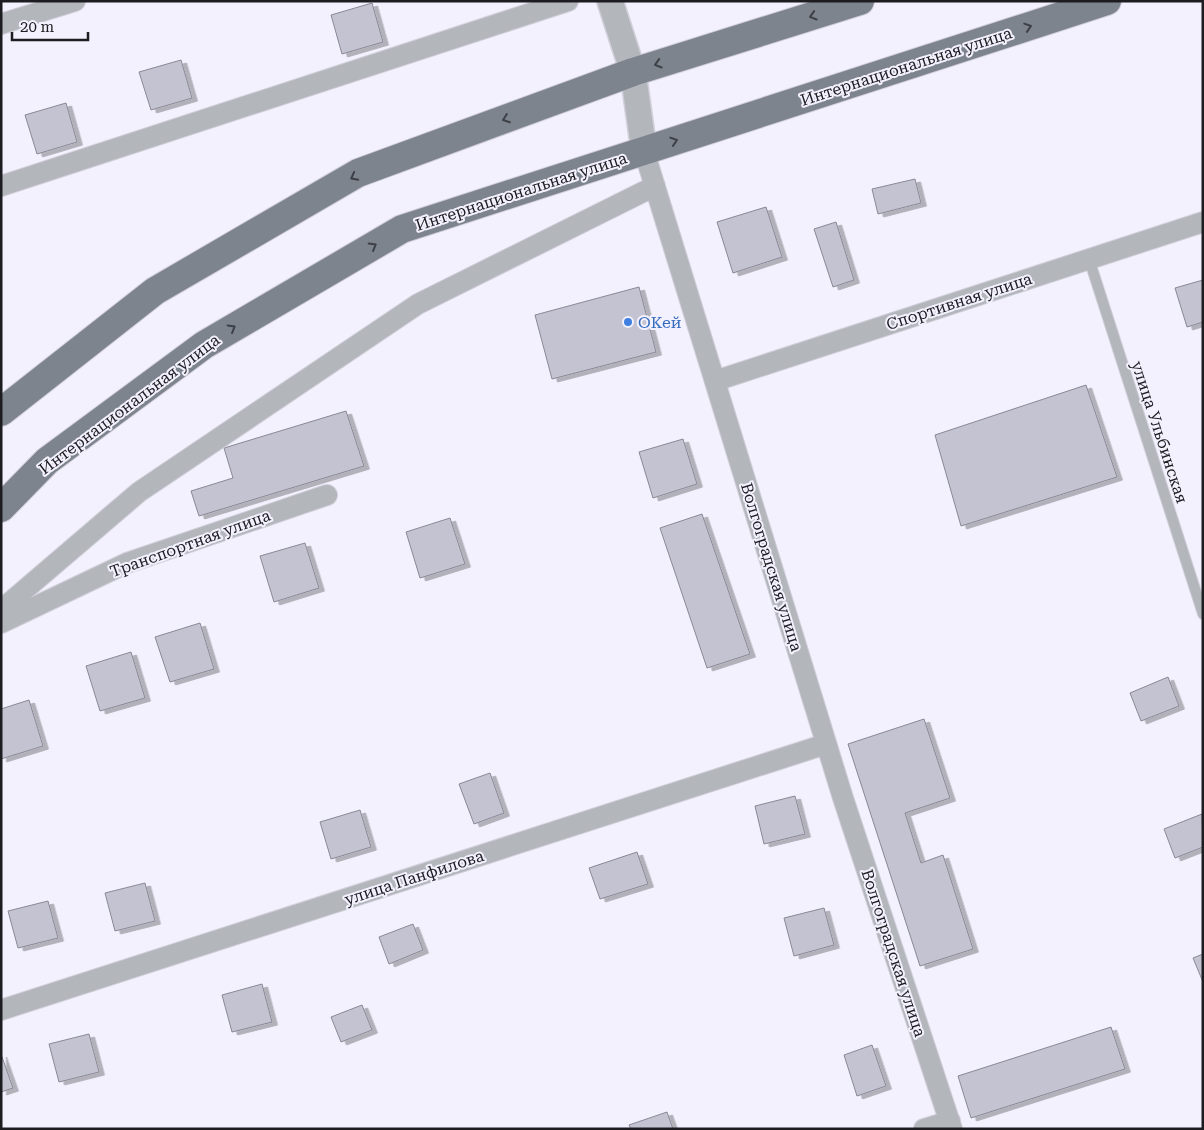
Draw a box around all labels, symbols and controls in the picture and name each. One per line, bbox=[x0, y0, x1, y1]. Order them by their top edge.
scale bar bbox=[12, 10, 89, 42]
one-way arrow bbox=[810, 10, 818, 20]
text: 20 m bbox=[20, 18, 55, 36]
one-way arrow bbox=[1024, 22, 1032, 32]
street label: Интернациональная улица bbox=[798, 23, 1015, 110]
one-way arrow bbox=[655, 59, 663, 69]
one-way arrow bbox=[502, 113, 510, 123]
one-way arrow bbox=[669, 137, 678, 147]
street label: Интернациональная улица bbox=[413, 148, 630, 235]
one-way arrow bbox=[350, 170, 359, 180]
one-way arrow bbox=[367, 243, 376, 253]
street label: Спортивная улица bbox=[884, 269, 1035, 334]
place label: ОКей bbox=[638, 313, 682, 332]
marker: ОКей bbox=[622, 316, 634, 328]
one-way arrow bbox=[227, 325, 236, 335]
street label: Интернациональная улица bbox=[35, 330, 224, 479]
street label: улица Ульбинская bbox=[1128, 359, 1192, 506]
street label: Волгоградская улица bbox=[737, 481, 806, 654]
street label: Транспортная улица bbox=[107, 505, 273, 581]
street label: улица Панфилова bbox=[342, 846, 487, 909]
street label: Волгоградская улица bbox=[857, 867, 930, 1040]

